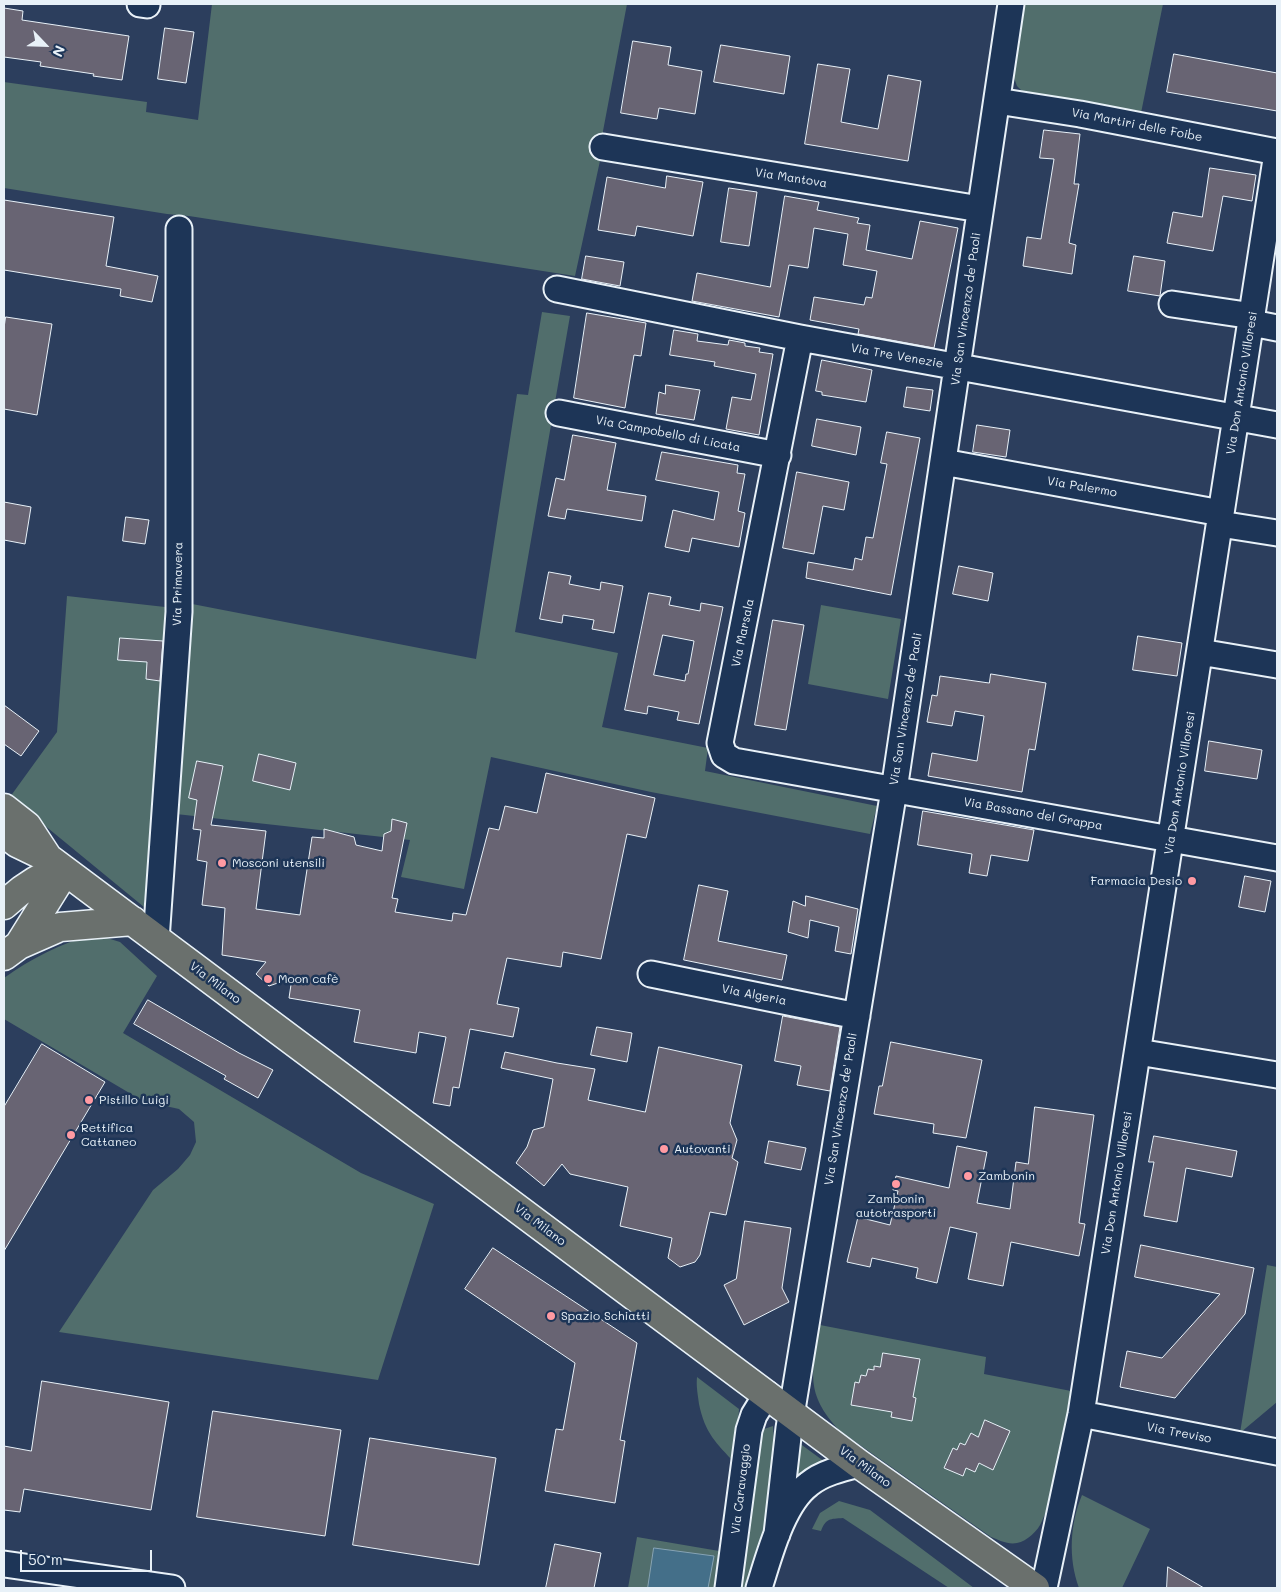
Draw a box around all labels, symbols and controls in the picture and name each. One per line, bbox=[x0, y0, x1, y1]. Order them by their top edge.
north arrow bbox=[20, 20, 70, 70]
text: N bbox=[48, 43, 70, 60]
street label: Via Martiri delle Foibe bbox=[1070, 105, 1204, 145]
street label: Via Mantova bbox=[754, 165, 828, 191]
street label: Via San Vincenzo de' Paoli bbox=[948, 232, 984, 386]
street label: Via Don Antonio Villoresi bbox=[1224, 310, 1260, 456]
street label: Via Tre Venezie bbox=[850, 341, 944, 371]
street label: Via Campobello di Licata bbox=[594, 413, 742, 455]
street label: Via Palermo bbox=[1046, 474, 1118, 500]
street label: Via Primavera bbox=[170, 542, 186, 626]
street label: Via Marsala bbox=[729, 597, 757, 669]
street label: Via San Vincenzo de' Paoli bbox=[887, 632, 925, 786]
street label: Via Don Antonio Villoresi bbox=[1162, 710, 1198, 856]
street label: Via Bassano del Grappa bbox=[962, 795, 1104, 833]
place label: Mosconi utensili bbox=[232, 856, 325, 870]
marker: Mosconi utensili bbox=[216, 857, 228, 869]
place label: Farmacia Desio bbox=[1090, 874, 1182, 888]
marker: Farmacia Desio bbox=[1186, 875, 1198, 887]
street label: Via Milano bbox=[187, 959, 243, 1007]
place label: Moon cafè bbox=[278, 972, 338, 986]
marker: Moon cafè bbox=[262, 973, 274, 985]
street label: Via Algeria bbox=[720, 982, 788, 1008]
street label: Via San Vincenzo de' Paoli bbox=[822, 1032, 860, 1186]
place label: Pistillo Luigi bbox=[99, 1093, 169, 1107]
marker: Pistillo Luigi bbox=[83, 1094, 95, 1106]
street label: Via Don Antonio Villoresi bbox=[1099, 1110, 1135, 1256]
place label: Rettifica Cattaneo bbox=[81, 1121, 136, 1149]
marker: Rettifica Cattaneo bbox=[65, 1129, 77, 1141]
place label: Autovanti bbox=[674, 1142, 731, 1156]
marker: Autovanti bbox=[658, 1143, 670, 1155]
place label: Zambonin bbox=[978, 1169, 1035, 1183]
marker: Zambonin bbox=[962, 1170, 974, 1182]
marker: Zambonin autotrasporti bbox=[890, 1178, 902, 1190]
place label: Zambonin autotrasporti bbox=[856, 1192, 936, 1220]
street label: Via Milano bbox=[512, 1201, 568, 1249]
place label: Spazio Schiatti bbox=[561, 1309, 650, 1323]
marker: Spazio Schiatti bbox=[545, 1310, 557, 1322]
street label: Via Treviso bbox=[1145, 1420, 1213, 1446]
street label: Via Caravaggio bbox=[728, 1443, 754, 1535]
street label: Via Milano bbox=[836, 1443, 894, 1491]
scale bar bbox=[22, 1540, 155, 1572]
text: 50 m bbox=[28, 1549, 63, 1569]

